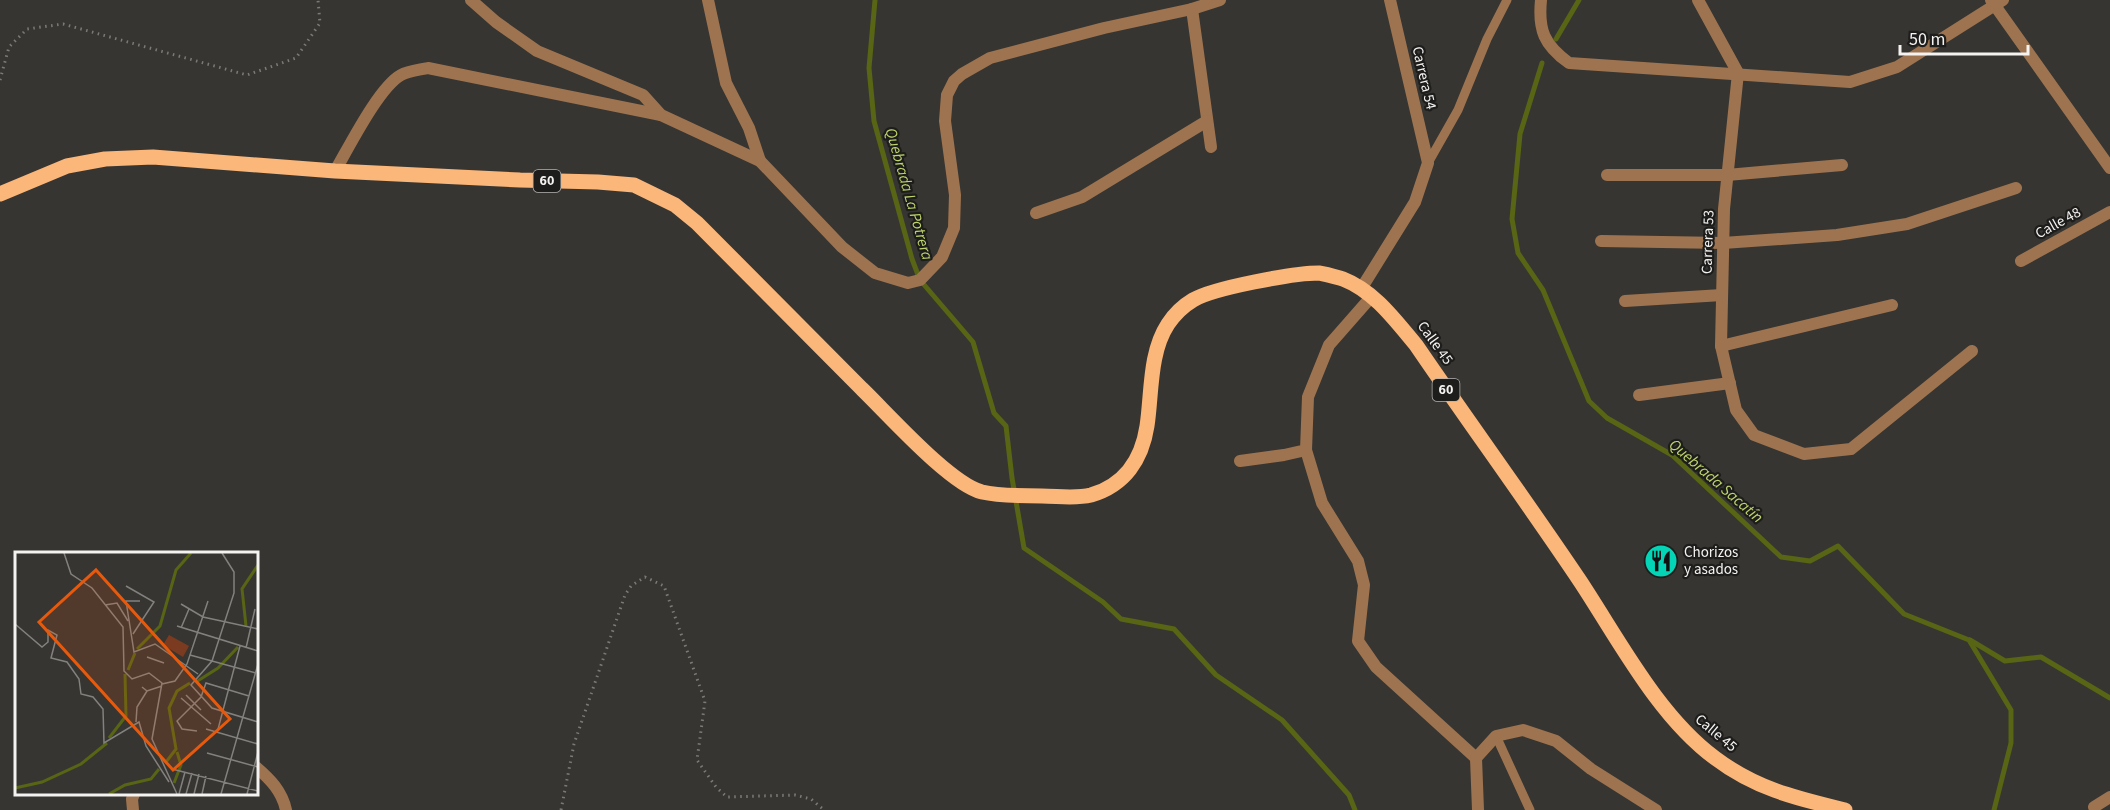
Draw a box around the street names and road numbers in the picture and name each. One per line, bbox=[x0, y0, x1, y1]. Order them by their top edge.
street label: Carrera 54 bbox=[1407, 44, 1442, 112]
road number: 60 bbox=[534, 170, 560, 192]
street label: Calle 48 bbox=[2031, 202, 2085, 244]
street label: Carrera 53 bbox=[1696, 210, 1720, 274]
street label: Calle 45 bbox=[1412, 317, 1458, 369]
road number: 60 bbox=[1432, 379, 1460, 401]
street label: Calle 45 bbox=[1690, 709, 1742, 757]

